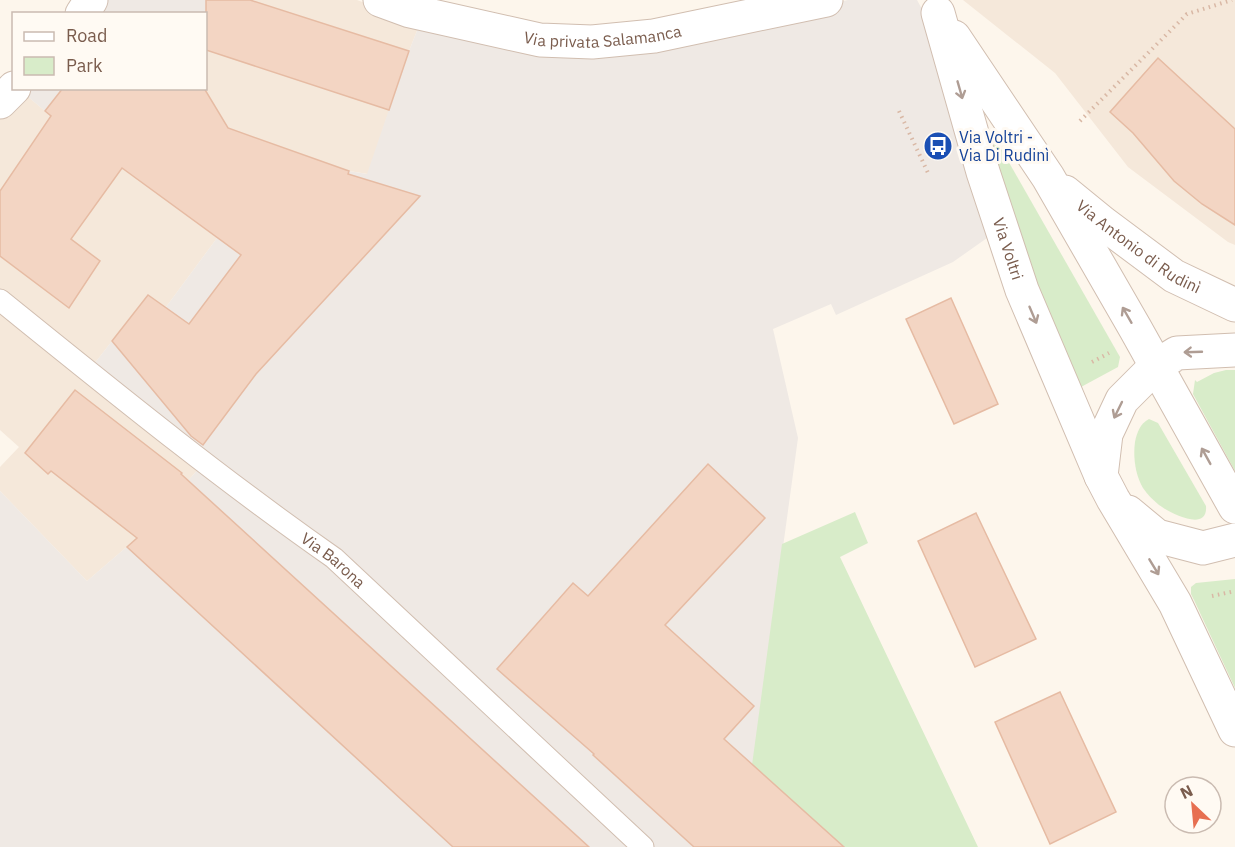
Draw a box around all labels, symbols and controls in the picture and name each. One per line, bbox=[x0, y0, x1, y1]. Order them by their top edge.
legend bbox=[12, 12, 207, 90]
street label: Via privata Salamanca bbox=[522, 20, 684, 52]
text: Road bbox=[66, 24, 107, 47]
text: Park bbox=[66, 54, 103, 77]
one-way arrow bbox=[954, 80, 966, 99]
place label: Via Voltri - Via Di Rudinì bbox=[959, 127, 1049, 165]
bus stop icon: Via Voltri - Via Di Rudinì bbox=[922, 130, 954, 162]
street label: Via Antonio di Rudinì bbox=[1072, 195, 1204, 297]
street label: Via Voltri bbox=[989, 215, 1028, 282]
one-way arrow bbox=[1028, 306, 1039, 324]
one-way arrow bbox=[1121, 307, 1133, 324]
one-way arrow bbox=[1184, 346, 1204, 357]
one-way arrow bbox=[1111, 401, 1123, 419]
one-way arrow bbox=[1200, 448, 1212, 465]
street label: Via Barona bbox=[297, 528, 370, 593]
one-way arrow bbox=[1148, 558, 1160, 575]
north arrow bbox=[1163, 775, 1223, 835]
text: N bbox=[1177, 780, 1196, 803]

